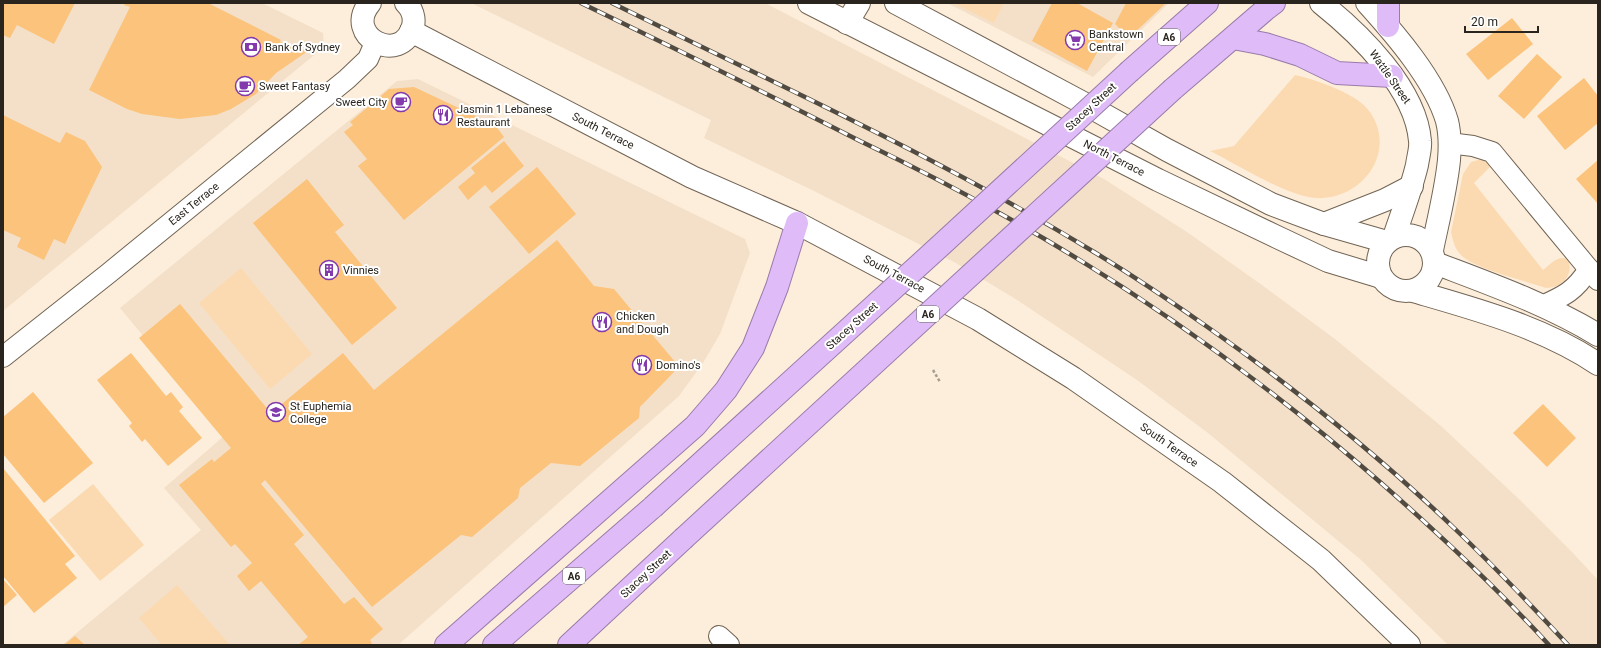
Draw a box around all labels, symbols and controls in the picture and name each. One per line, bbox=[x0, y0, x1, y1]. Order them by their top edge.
scale bar bbox=[1465, 8, 1538, 34]
text: 20 m bbox=[1471, 15, 1498, 29]
place label: Bankstown Central bbox=[1089, 28, 1143, 54]
supermarket icon: Bankstown Central bbox=[1064, 29, 1086, 51]
road number: A6 bbox=[1158, 29, 1180, 45]
bank icon: Bank of Sydney bbox=[240, 36, 262, 58]
place label: Bank of Sydney bbox=[265, 41, 341, 54]
street label: Wattle Street bbox=[1367, 47, 1414, 107]
cafe icon: Sweet Fantasy bbox=[234, 75, 256, 97]
place label: Sweet Fantasy bbox=[259, 80, 331, 93]
street label: Stacey Street bbox=[1063, 80, 1119, 134]
cafe icon: Sweet City bbox=[390, 91, 412, 113]
place label: Sweet City bbox=[336, 96, 388, 109]
place label: Jasmin 1 Lebanese Restaurant bbox=[457, 103, 552, 129]
restaurant icon: Jasmin 1 Lebanese Restaurant bbox=[432, 104, 454, 126]
street label: South Terrace bbox=[570, 110, 636, 152]
street label: North Terrace bbox=[1081, 137, 1147, 179]
street label: East Terrace bbox=[166, 180, 222, 228]
street label: South Terrace bbox=[861, 252, 927, 296]
building icon: Vinnies bbox=[318, 259, 340, 281]
place label: Vinnies bbox=[343, 264, 379, 277]
street label: Stacey Street bbox=[824, 299, 881, 352]
road number: A6 bbox=[917, 306, 939, 322]
place label: Chicken and Dough bbox=[616, 310, 669, 336]
restaurant icon: Chicken and Dough bbox=[591, 311, 613, 333]
restaurant icon: Domino's bbox=[631, 354, 653, 376]
place label: Domino's bbox=[656, 359, 701, 372]
place label: St Euphemia College bbox=[290, 400, 351, 426]
school or university icon: St Euphemia College bbox=[265, 401, 287, 423]
street label: South Terrace bbox=[1138, 420, 1201, 470]
street label: Stacey Street bbox=[618, 547, 674, 601]
road number: A6 bbox=[563, 568, 585, 584]

